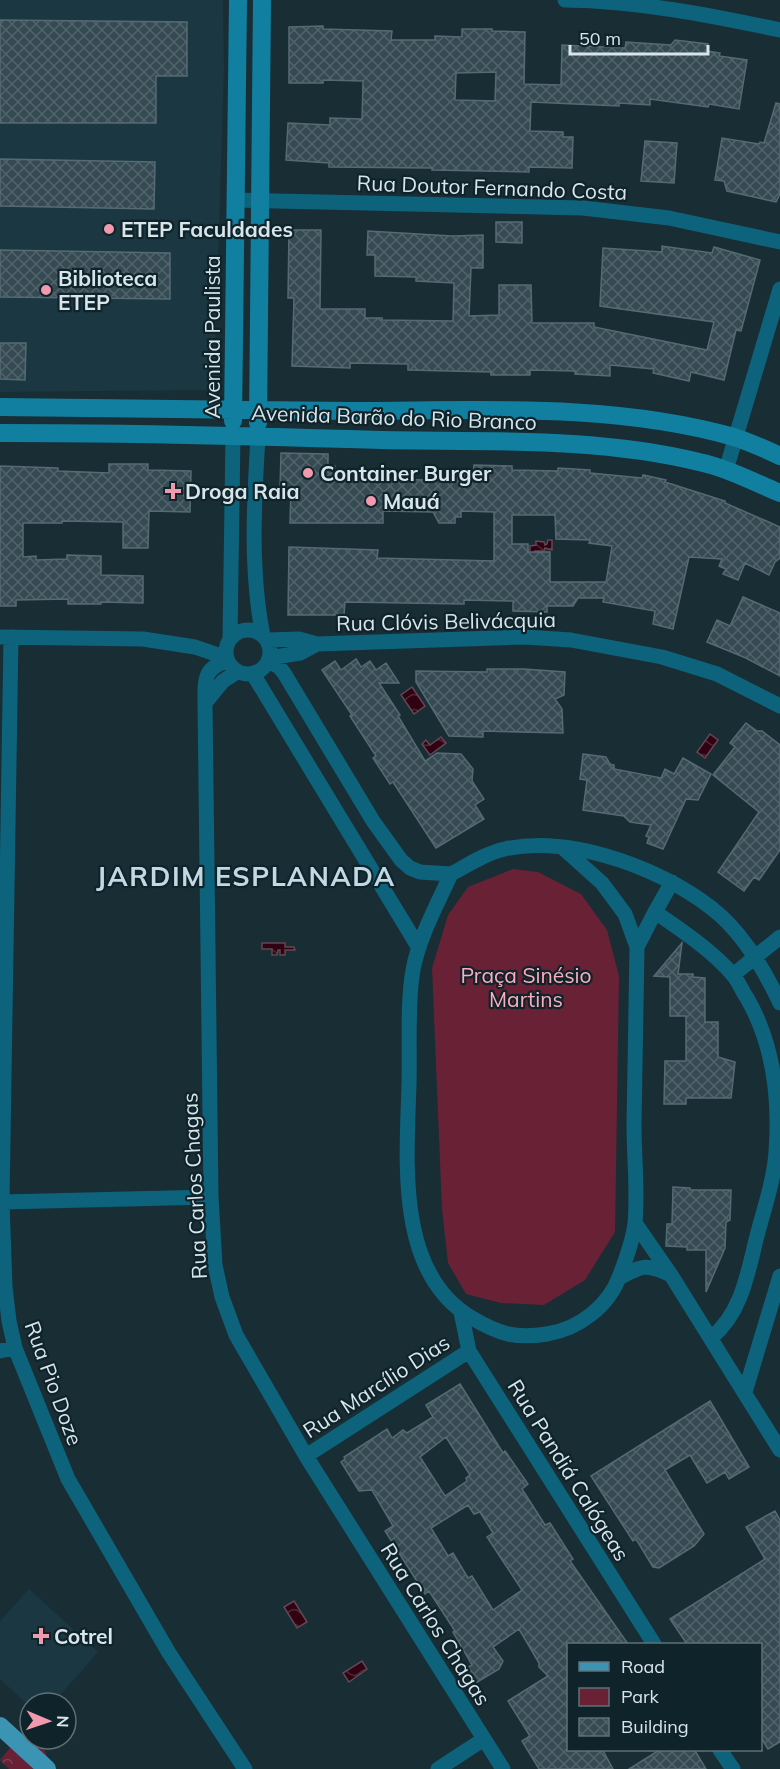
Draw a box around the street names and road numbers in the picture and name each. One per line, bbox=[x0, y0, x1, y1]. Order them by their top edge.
street label: Rua Doutor Fernando Costa bbox=[356, 169, 628, 205]
street label: Avenida Paulista bbox=[199, 255, 225, 419]
street label: Avenida Barão do Rio Branco bbox=[251, 399, 537, 435]
street label: Rua Clóvis Belivácquia bbox=[336, 606, 556, 636]
street label: Rua Carlos Chagas bbox=[176, 1092, 212, 1280]
street label: Rua Pio Doze bbox=[19, 1317, 89, 1449]
street label: Rua Marcílio Dias bbox=[298, 1329, 454, 1443]
street label: Rua Pandiá Calógeas bbox=[503, 1374, 635, 1566]
street label: Rua Carlos Chagas bbox=[375, 1538, 497, 1710]

